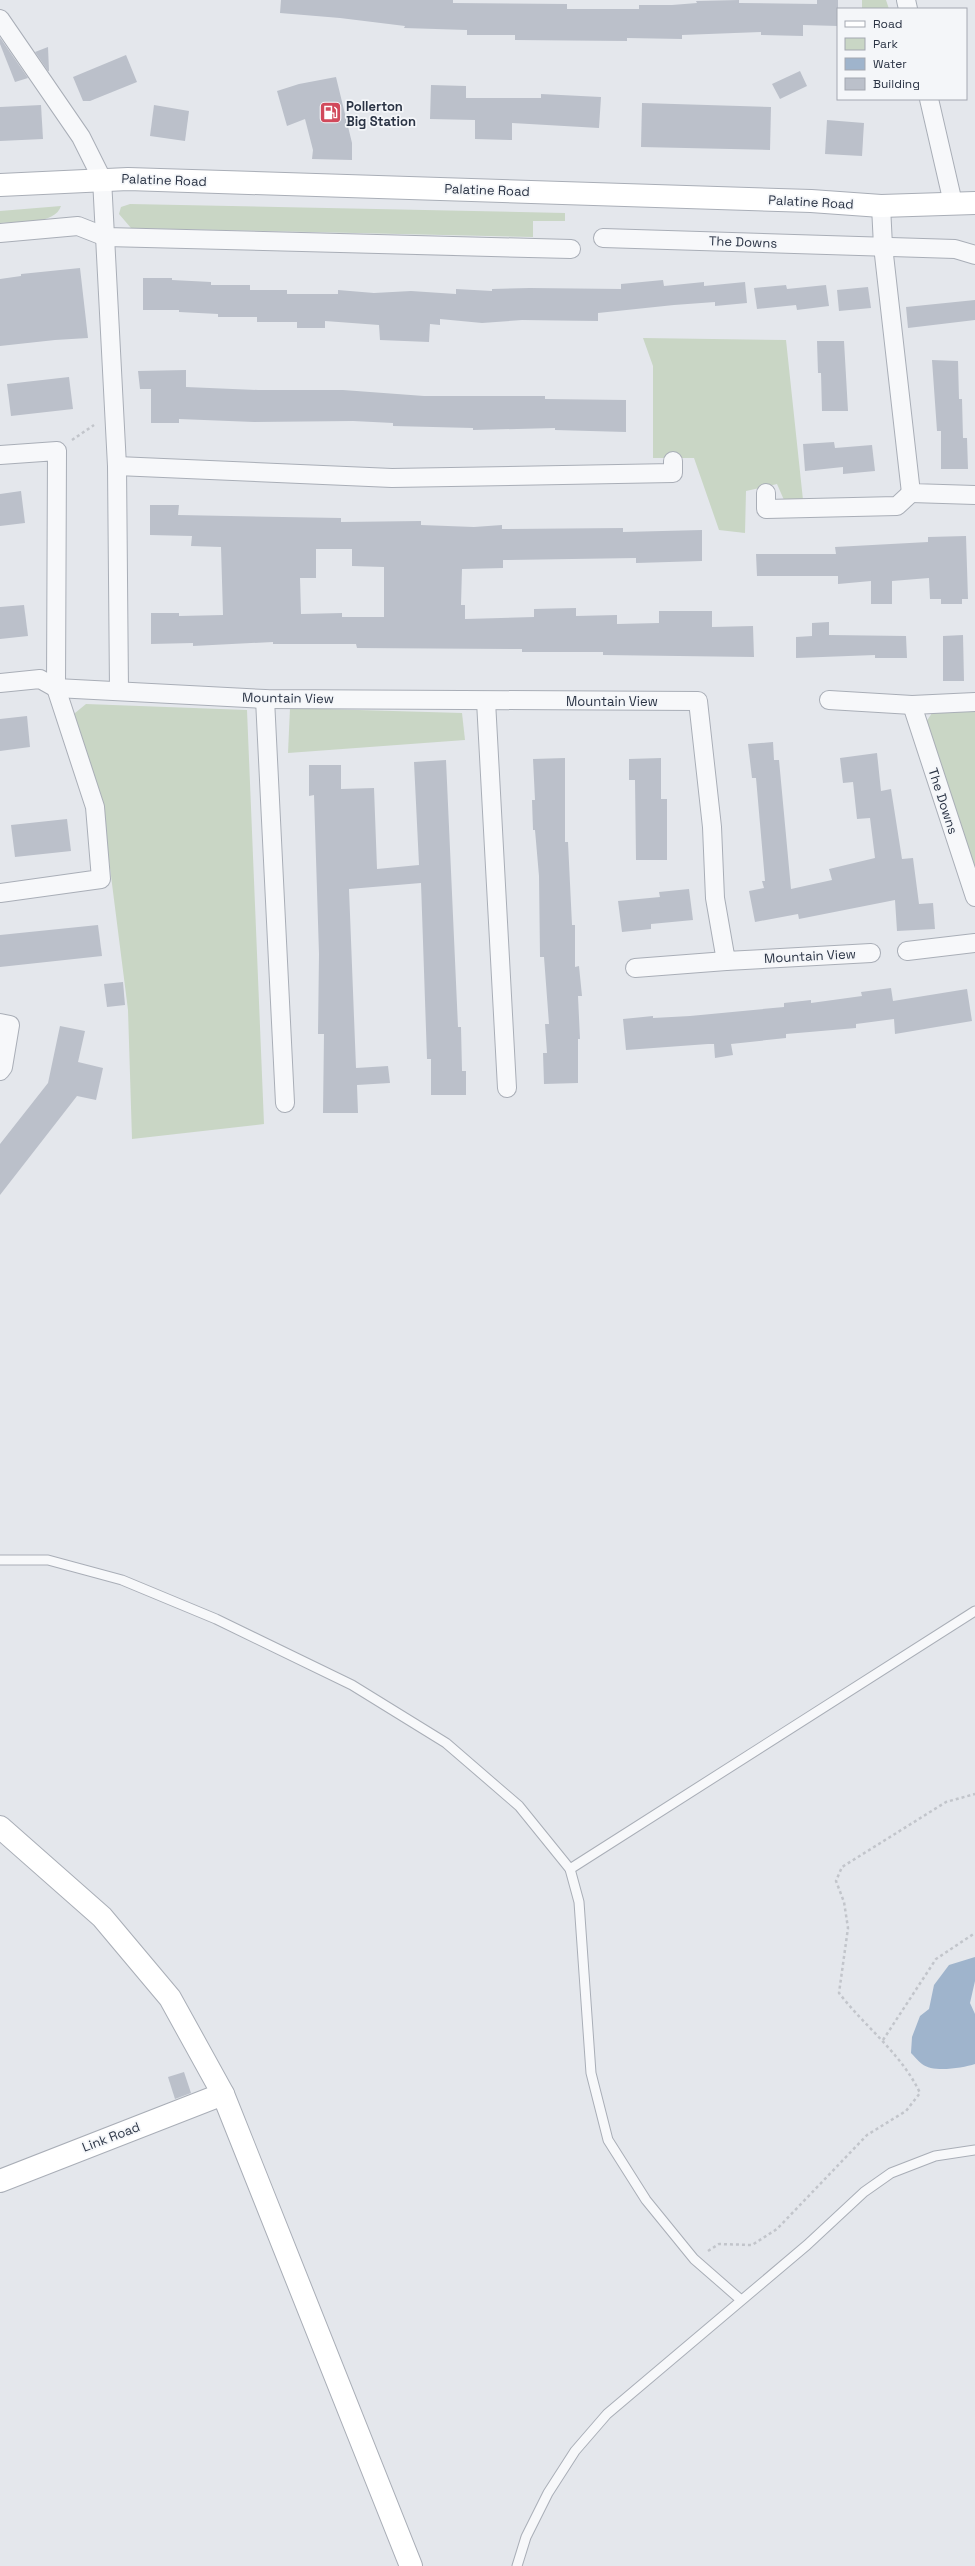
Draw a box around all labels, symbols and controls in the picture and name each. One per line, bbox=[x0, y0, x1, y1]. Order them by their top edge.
legend bbox=[837, 8, 967, 100]
text: Road bbox=[873, 16, 902, 32]
text: Park bbox=[873, 36, 898, 52]
text: Water bbox=[873, 56, 907, 72]
text: Building bbox=[873, 76, 920, 92]
place label: Pollerton Big Station bbox=[346, 98, 416, 130]
fuel station icon: Pollerton Big Station bbox=[318, 100, 344, 126]
street label: Palatine Road bbox=[121, 170, 207, 190]
street label: Palatine Road bbox=[444, 180, 530, 200]
street label: Palatine Road bbox=[768, 191, 854, 213]
street label: The Downs bbox=[709, 232, 778, 252]
street label: Mountain View bbox=[242, 689, 334, 707]
street label: Mountain View bbox=[566, 693, 658, 710]
street label: The Downs bbox=[924, 766, 962, 836]
street label: Mountain View bbox=[764, 945, 856, 967]
street label: Link Road bbox=[80, 2118, 142, 2156]

